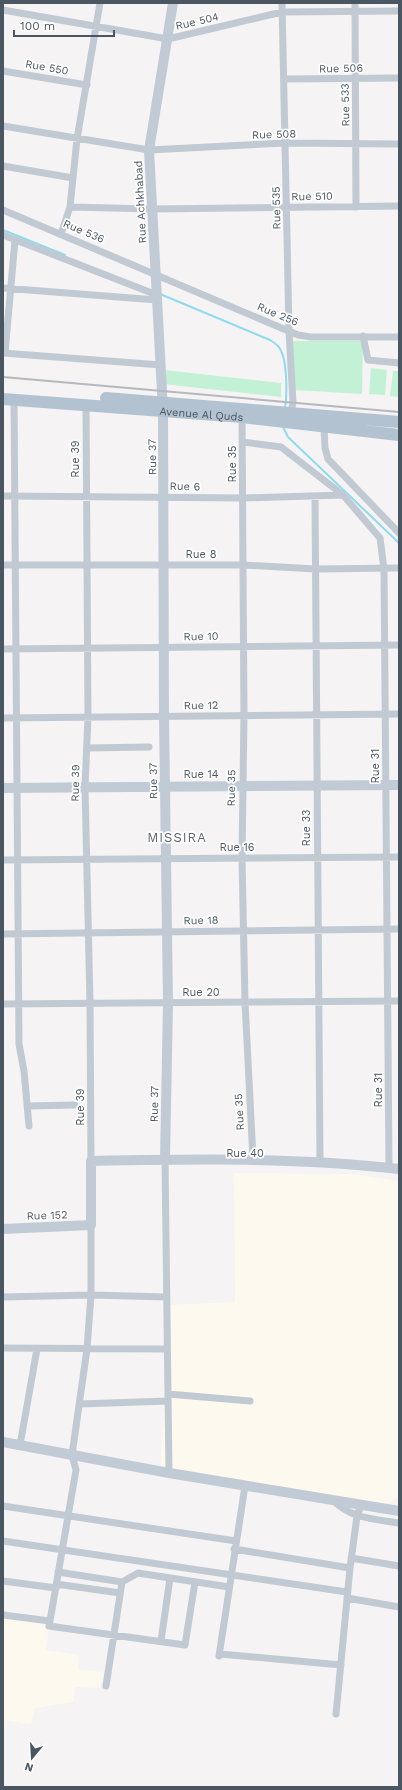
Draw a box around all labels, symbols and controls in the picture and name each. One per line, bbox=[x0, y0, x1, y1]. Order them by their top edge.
street label: Rue 504 bbox=[174, 10, 220, 33]
scale bar bbox=[14, 12, 114, 38]
text: 100 m bbox=[20, 19, 55, 33]
street label: Rue 550 bbox=[24, 57, 70, 78]
street label: Rue 506 bbox=[319, 62, 363, 75]
street label: Rue 533 bbox=[339, 83, 352, 127]
street label: Rue 508 bbox=[252, 127, 296, 142]
street label: Rue Achkhabad bbox=[132, 160, 149, 244]
street label: Rue 535 bbox=[270, 186, 283, 230]
street label: Rue 510 bbox=[291, 190, 333, 203]
street label: Rue 536 bbox=[61, 217, 107, 246]
street label: Rue 256 bbox=[255, 300, 301, 329]
street label: Avenue Al Quds bbox=[159, 405, 244, 424]
street label: Rue 37 bbox=[146, 439, 159, 475]
street label: Rue 39 bbox=[69, 440, 82, 478]
street label: Rue 35 bbox=[226, 446, 239, 482]
street label: Rue 6 bbox=[169, 480, 201, 493]
street label: Rue 8 bbox=[186, 548, 217, 561]
street label: Rue 10 bbox=[183, 630, 219, 643]
street label: Rue 12 bbox=[184, 699, 218, 712]
street label: Rue 31 bbox=[369, 749, 382, 783]
street label: Rue 37 bbox=[147, 763, 160, 799]
street label: Rue 39 bbox=[69, 764, 82, 802]
street label: Rue 14 bbox=[184, 768, 219, 781]
street label: Rue 35 bbox=[225, 769, 238, 807]
street label: Rue 33 bbox=[300, 810, 313, 846]
district label: MISSIRA bbox=[147, 830, 207, 845]
street label: Rue 16 bbox=[220, 841, 255, 854]
street label: Rue 18 bbox=[183, 914, 219, 927]
street label: Rue 20 bbox=[182, 986, 220, 999]
street label: Rue 31 bbox=[372, 1073, 385, 1107]
street label: Rue 37 bbox=[148, 1086, 161, 1122]
street label: Rue 39 bbox=[74, 1088, 87, 1126]
street label: Rue 35 bbox=[232, 1093, 247, 1131]
street label: Rue 40 bbox=[226, 1147, 264, 1160]
street label: Rue 152 bbox=[26, 1208, 68, 1223]
north arrow bbox=[12, 1738, 52, 1778]
text: N bbox=[23, 1760, 35, 1774]

